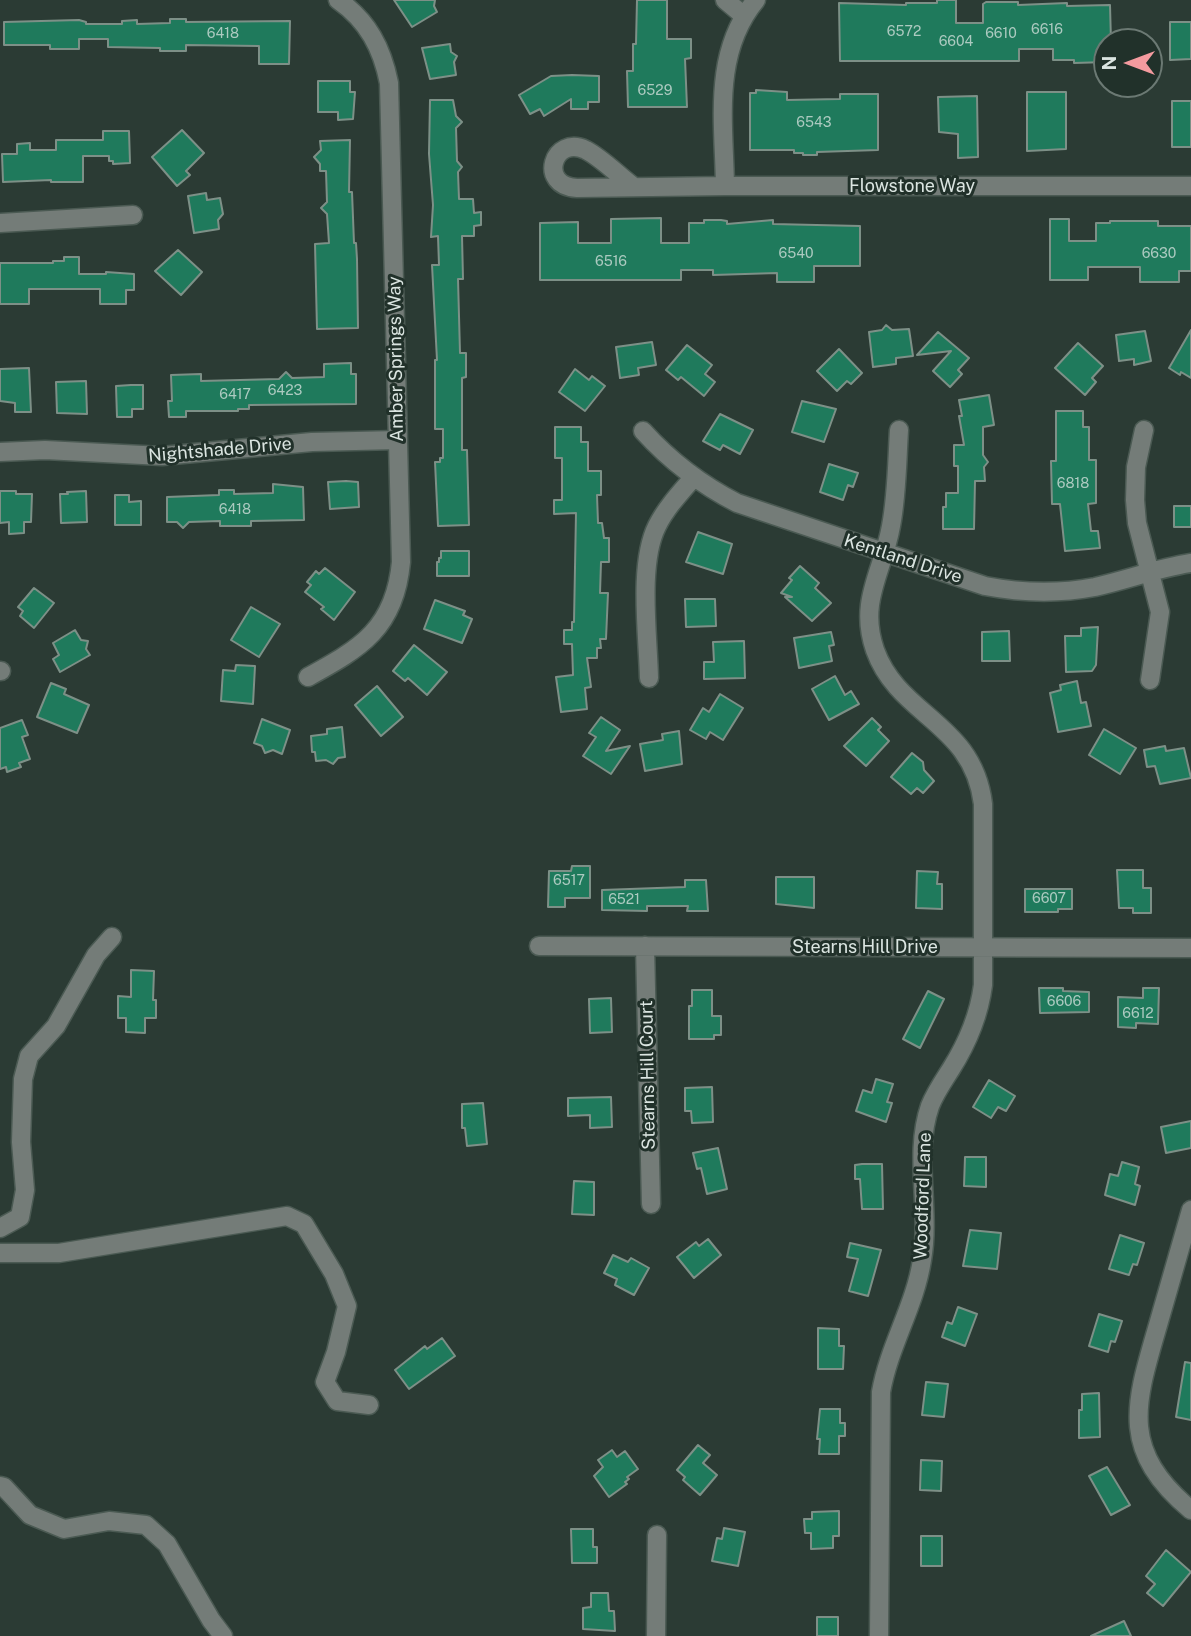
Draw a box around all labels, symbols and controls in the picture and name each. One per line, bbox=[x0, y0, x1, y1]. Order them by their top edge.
house number: 6616 bbox=[1031, 22, 1063, 38]
house number: 6572 bbox=[887, 24, 921, 40]
house number: 6418 bbox=[207, 26, 239, 42]
house number: 6610 bbox=[985, 26, 1017, 42]
north arrow bbox=[1093, 28, 1163, 98]
house number: 6604 bbox=[939, 34, 973, 50]
text: N bbox=[1098, 56, 1120, 70]
house number: 6529 bbox=[638, 83, 672, 99]
house number: 6543 bbox=[796, 115, 832, 131]
street label: Flowstone Way bbox=[849, 175, 975, 197]
house number: 6540 bbox=[778, 246, 814, 262]
house number: 6630 bbox=[1142, 246, 1176, 262]
house number: 6516 bbox=[595, 254, 627, 270]
street label: Amber Springs Way bbox=[384, 276, 408, 442]
house number: 6423 bbox=[268, 383, 302, 399]
house number: 6417 bbox=[219, 387, 251, 403]
street label: Nightshade Drive bbox=[147, 433, 293, 467]
house number: 6818 bbox=[1057, 476, 1089, 492]
house number: 6418 bbox=[219, 502, 251, 518]
street label: Kentland Drive bbox=[841, 530, 965, 588]
house number: 6517 bbox=[553, 873, 585, 889]
house number: 6607 bbox=[1032, 891, 1066, 907]
house number: 6521 bbox=[608, 892, 640, 908]
street label: Stearns Hill Drive bbox=[792, 936, 938, 958]
house number: 6606 bbox=[1047, 994, 1081, 1010]
street label: Stearns Hill Court bbox=[636, 1000, 660, 1150]
house number: 6612 bbox=[1122, 1006, 1154, 1022]
street label: Woodford Lane bbox=[910, 1132, 936, 1260]

